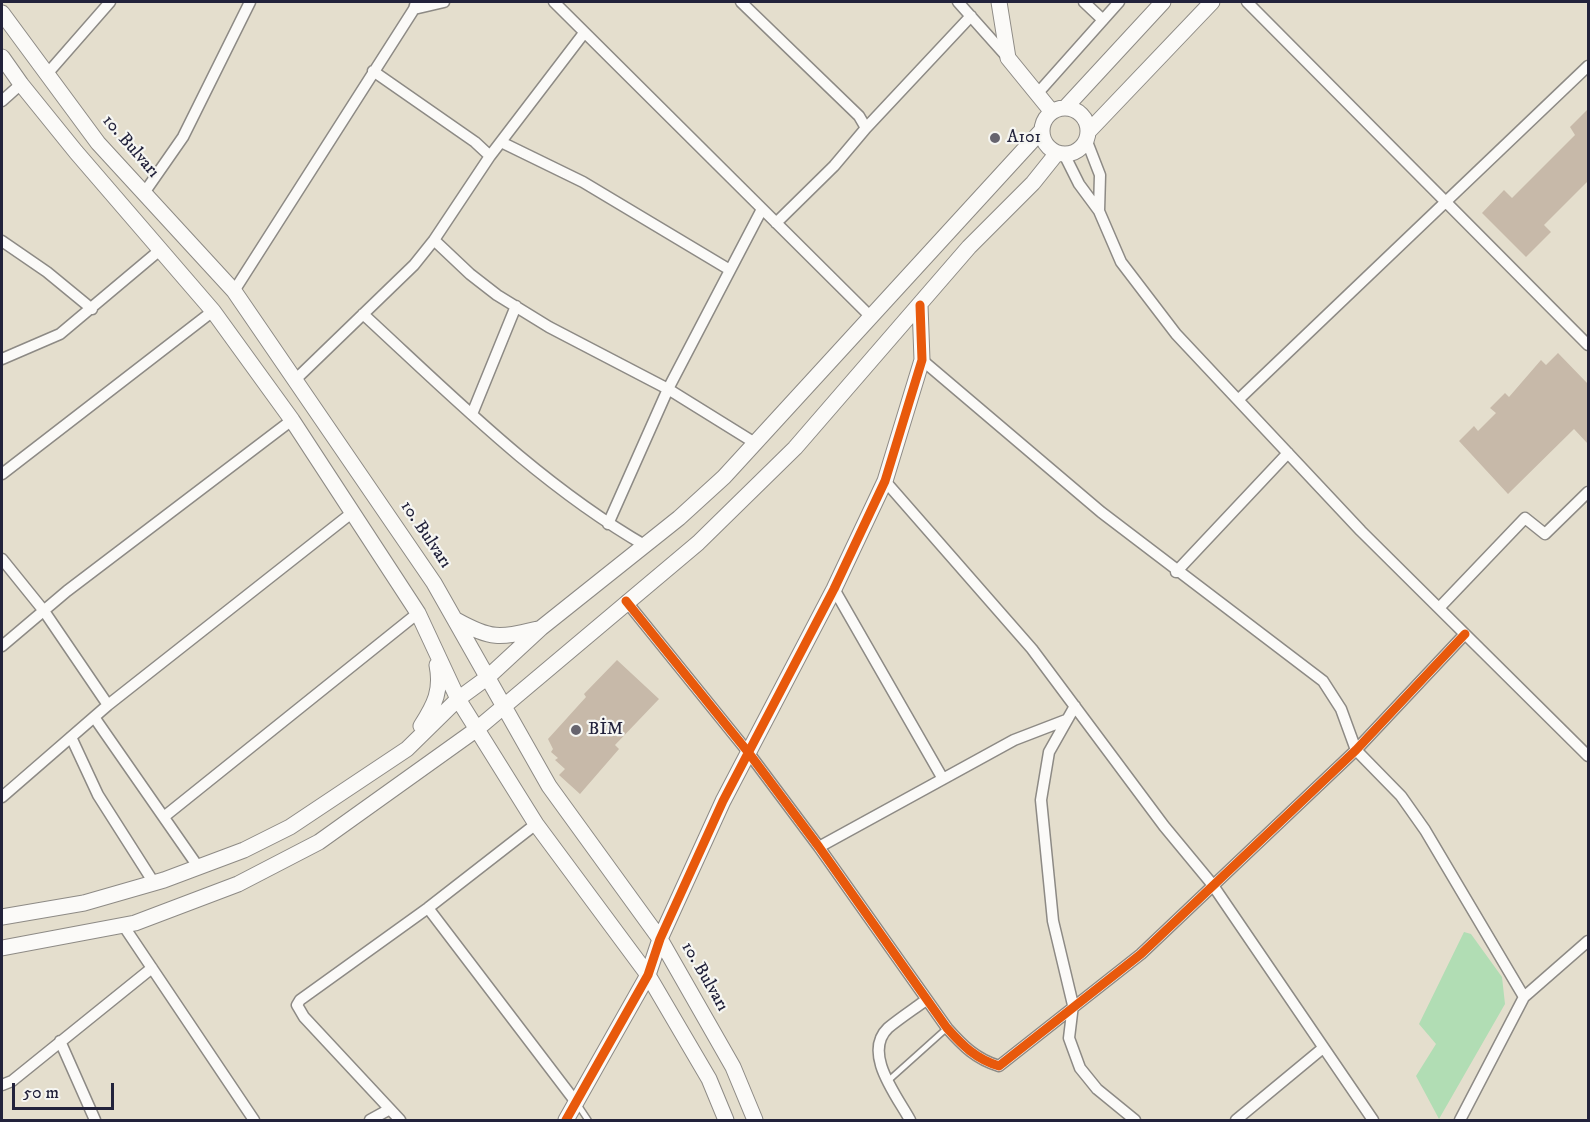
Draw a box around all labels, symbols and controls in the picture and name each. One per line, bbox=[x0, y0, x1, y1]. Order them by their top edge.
street label: 10. Bulvarı bbox=[97, 111, 163, 183]
place label: A101 bbox=[1007, 127, 1041, 149]
marker: A101 bbox=[988, 131, 1002, 145]
street label: 10. Bulvarı bbox=[395, 497, 455, 573]
place label: BİM bbox=[588, 719, 623, 741]
marker: BİM bbox=[569, 723, 583, 737]
street label: 10. Bulvarı bbox=[675, 938, 733, 1016]
scale bar bbox=[15, 1071, 117, 1109]
text: 50 m bbox=[23, 1082, 59, 1104]

